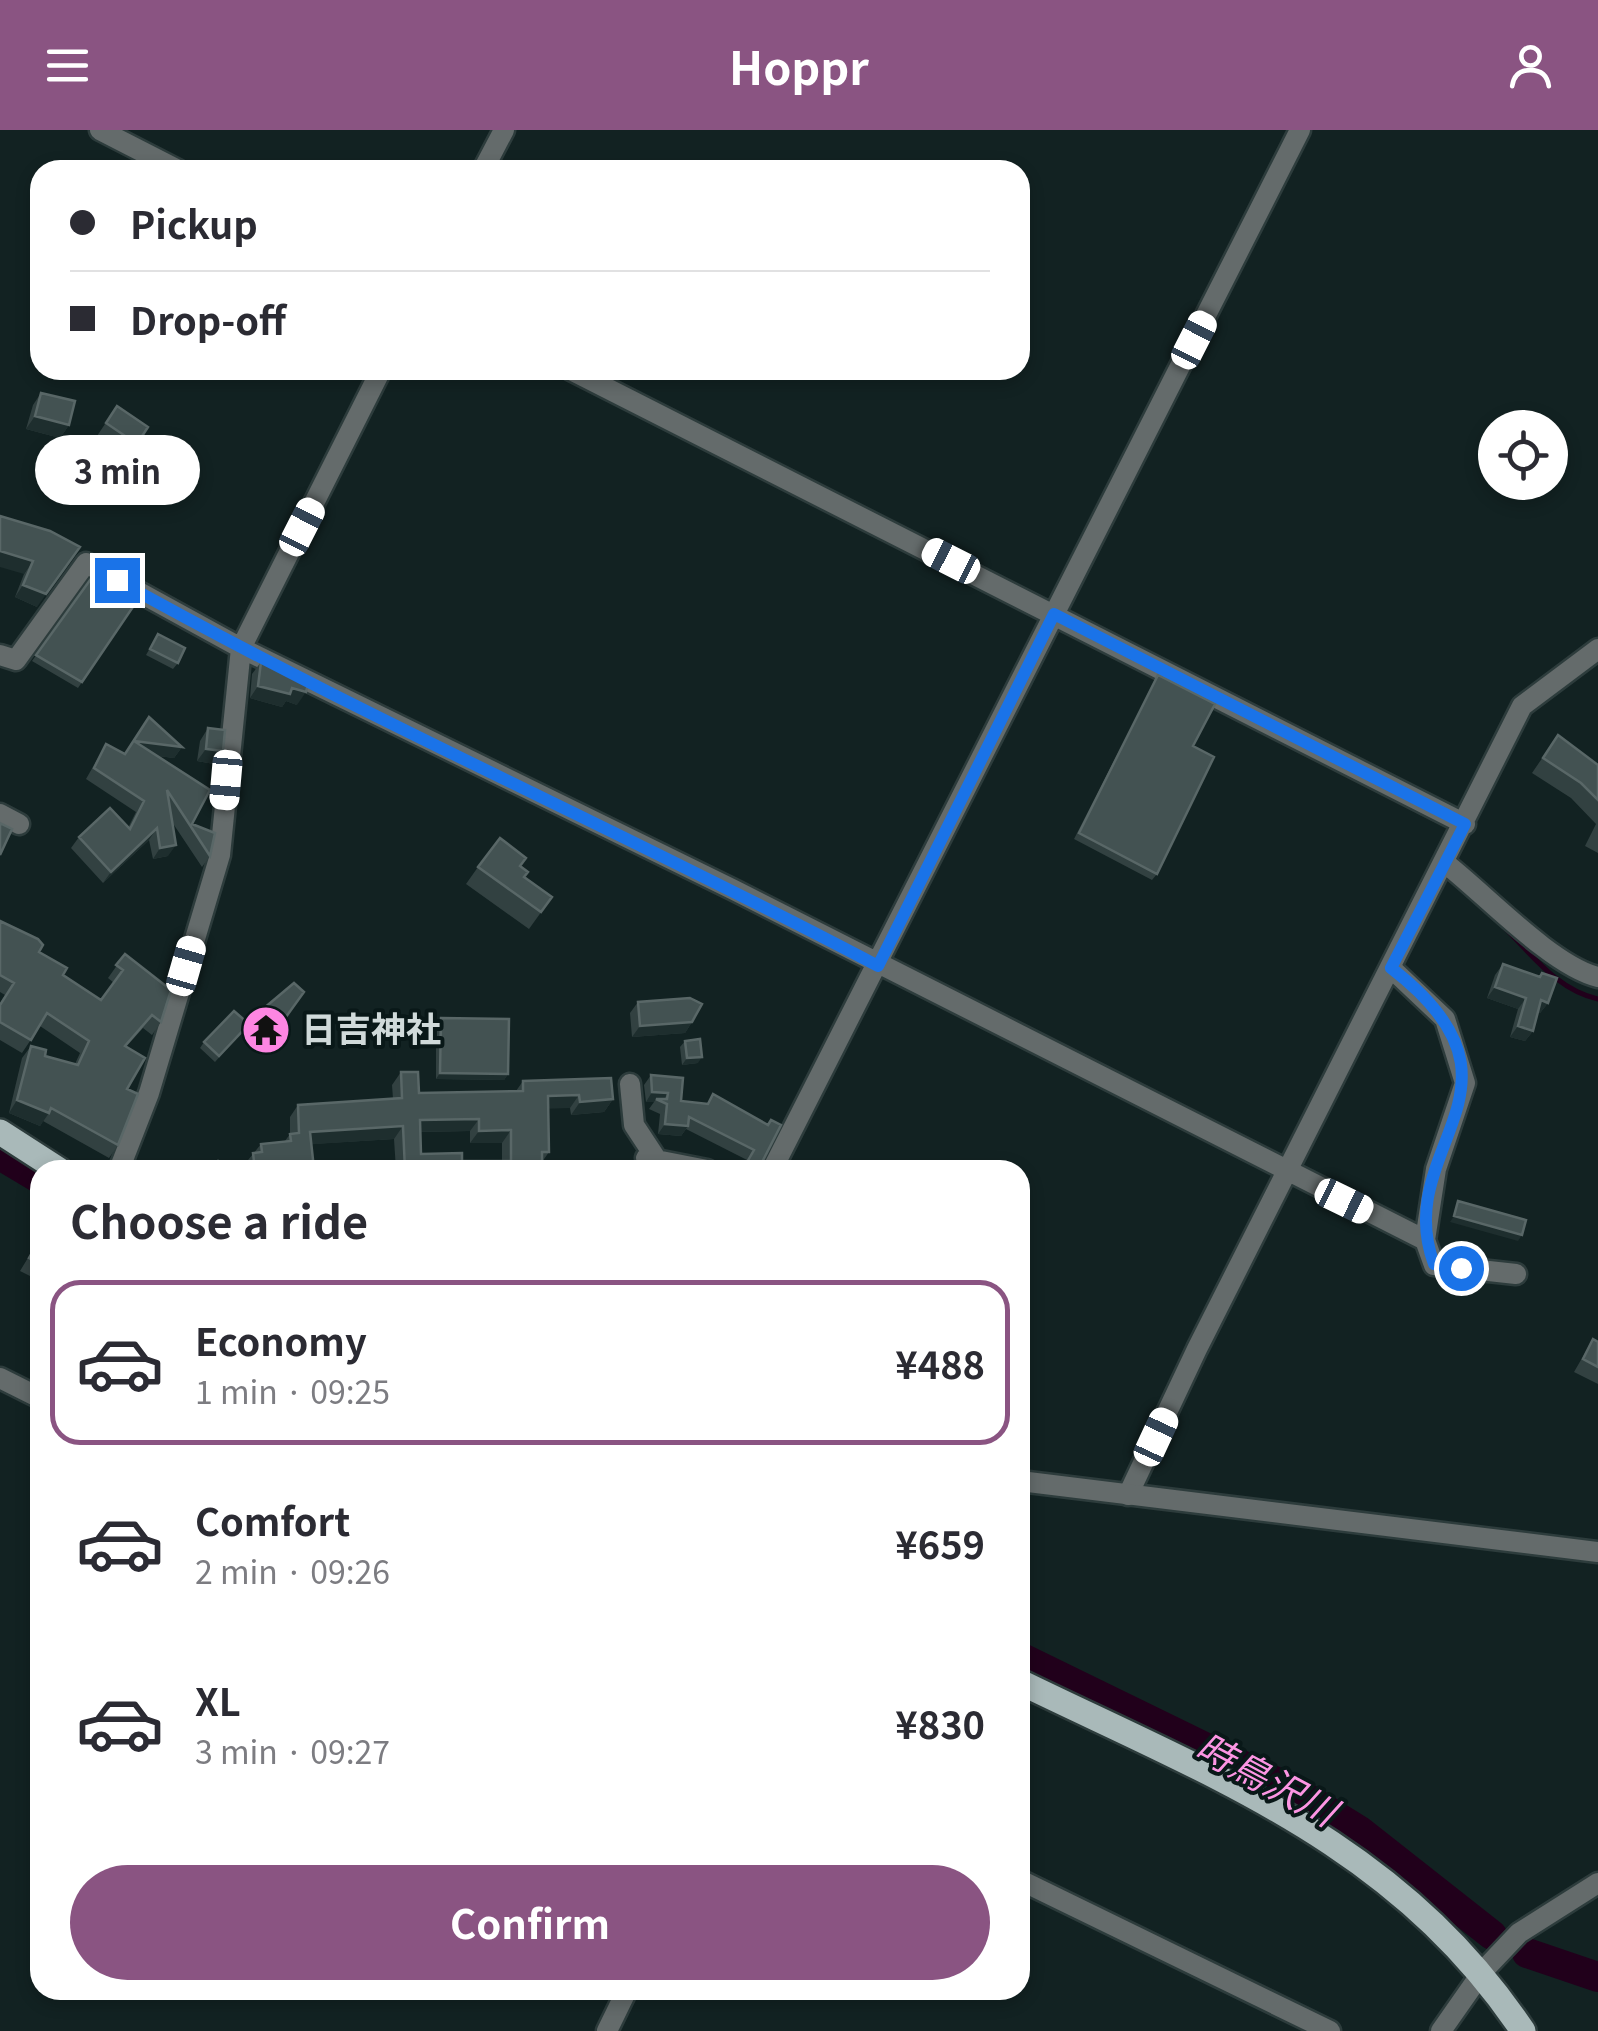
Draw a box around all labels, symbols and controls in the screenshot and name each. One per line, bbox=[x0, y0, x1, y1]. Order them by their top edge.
text: Hoppr bbox=[729, 33, 869, 98]
icon: menu bbox=[40, 38, 95, 93]
icon: person bbox=[1503, 38, 1558, 93]
text: Pickup bbox=[130, 195, 258, 250]
text: Drop-off bbox=[130, 291, 286, 346]
car bbox=[1167, 306, 1221, 374]
map controls bbox=[1478, 410, 1568, 500]
button: locate bbox=[1478, 410, 1568, 500]
callout: 3 min bbox=[34, 435, 200, 505]
text: 3 min bbox=[74, 447, 161, 493]
car bbox=[275, 493, 329, 561]
car bbox=[917, 534, 985, 588]
route end bbox=[95, 558, 140, 603]
car bbox=[208, 749, 244, 811]
car bbox=[163, 933, 209, 999]
place label: 日吉神社 bbox=[301, 1001, 441, 1052]
temple icon: 日吉神社 bbox=[240, 1004, 292, 1056]
car bbox=[1310, 1174, 1378, 1228]
text: Choose a ride bbox=[70, 1187, 368, 1252]
route start bbox=[1439, 1246, 1484, 1291]
text: Economy bbox=[195, 1312, 367, 1367]
icon: car bbox=[75, 1318, 165, 1408]
text: ¥488 bbox=[895, 1335, 985, 1390]
text: 1 min · 09:25 bbox=[195, 1367, 390, 1413]
car bbox=[1130, 1403, 1182, 1471]
text: Comfort bbox=[195, 1492, 350, 1547]
icon: car bbox=[75, 1498, 165, 1588]
text: ¥659 bbox=[895, 1515, 985, 1570]
text: 2 min · 09:26 bbox=[195, 1547, 390, 1593]
text: XL bbox=[195, 1672, 241, 1727]
icon: car bbox=[75, 1678, 165, 1768]
text: ¥830 bbox=[895, 1695, 985, 1750]
water label: 時鳥沢川 bbox=[1188, 1717, 1351, 1839]
text: 3 min · 09:27 bbox=[195, 1727, 390, 1773]
button: Confirm bbox=[70, 1865, 990, 1980]

